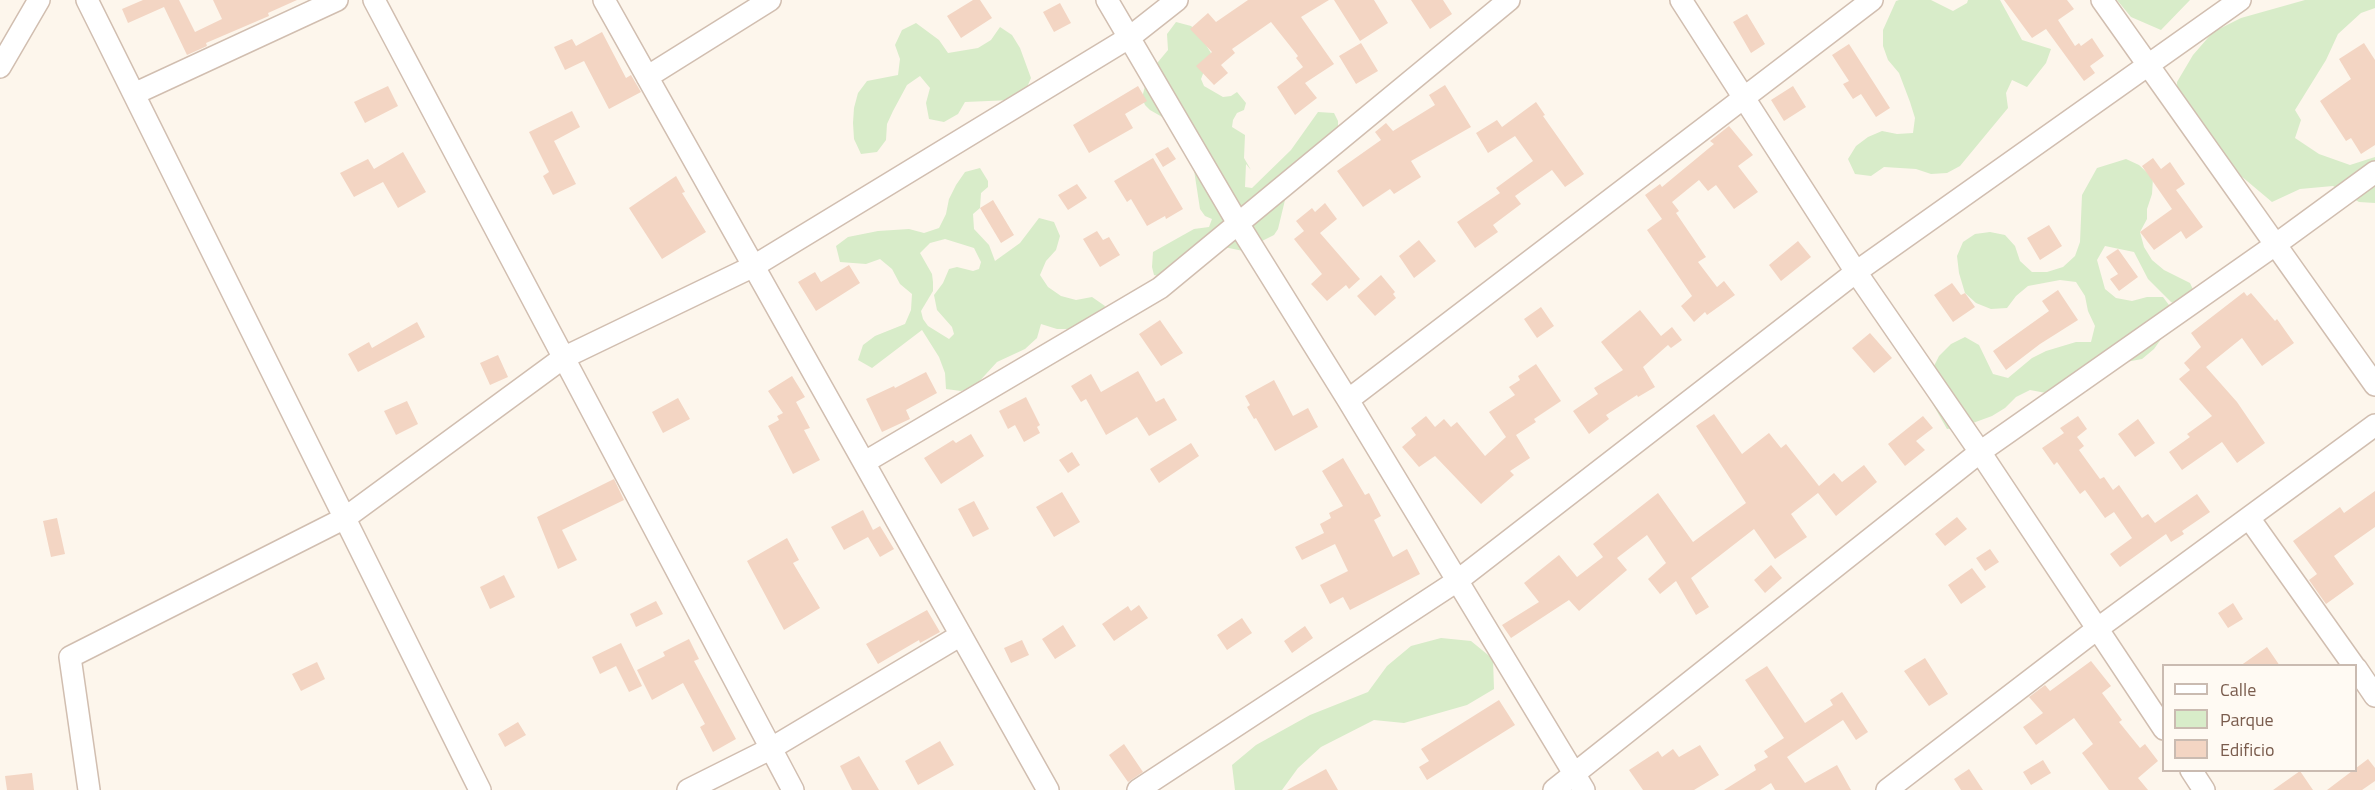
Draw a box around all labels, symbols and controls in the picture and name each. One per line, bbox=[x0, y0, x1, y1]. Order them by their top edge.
legend bbox=[2162, 664, 2357, 772]
text: Calle bbox=[2220, 676, 2256, 703]
text: Parque bbox=[2220, 706, 2274, 733]
text: Edificio bbox=[2220, 736, 2274, 763]

